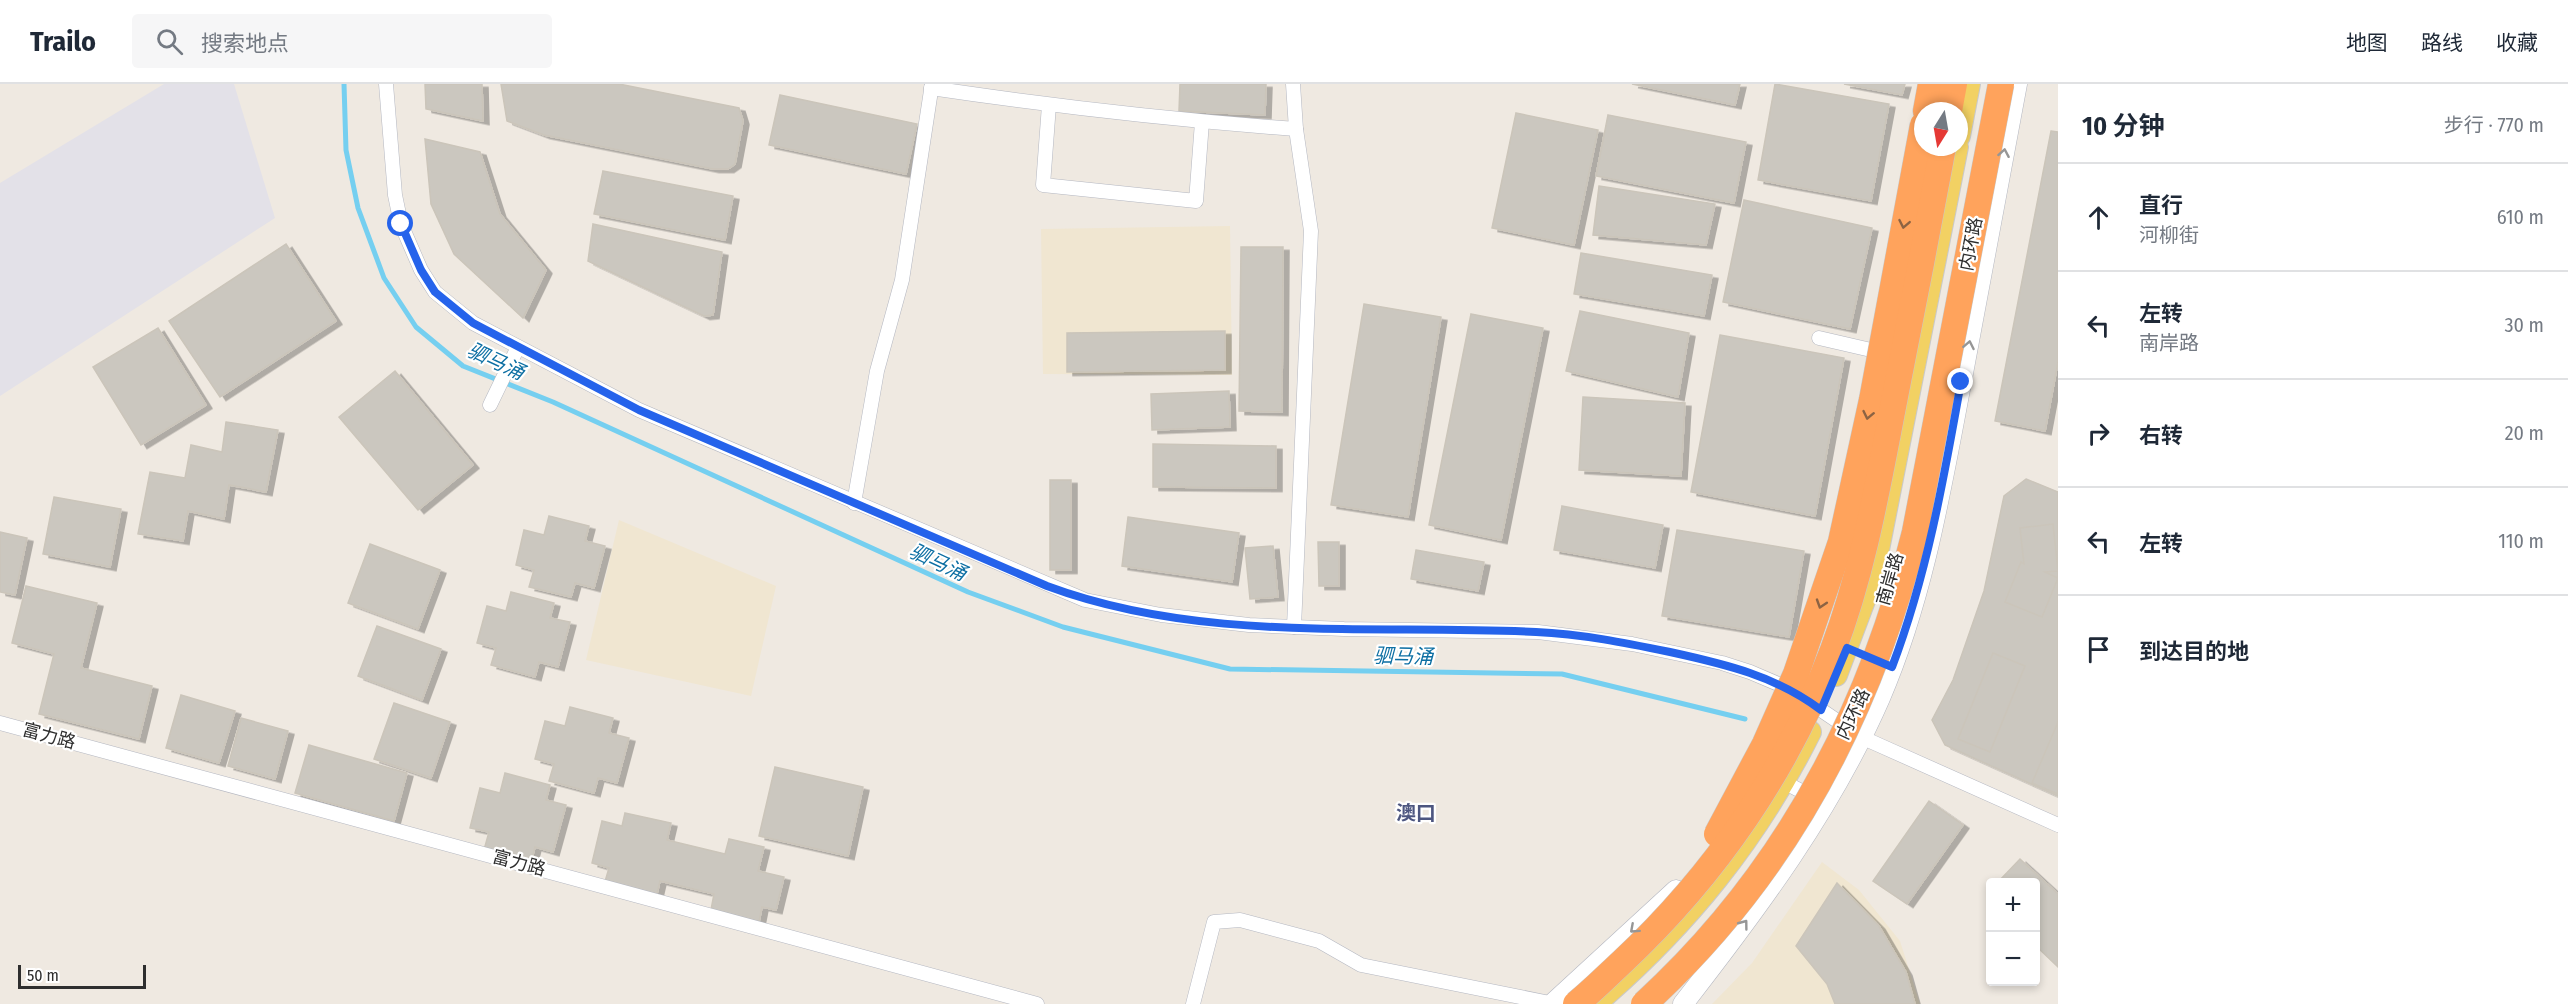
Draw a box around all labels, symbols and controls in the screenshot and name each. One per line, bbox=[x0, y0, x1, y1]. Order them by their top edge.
search box bbox=[132, 14, 552, 68]
text: Trailo bbox=[30, 25, 96, 58]
icon: search bbox=[153, 25, 186, 58]
text: 搜索地点 bbox=[201, 30, 289, 57]
text: 地图 bbox=[2346, 30, 2388, 56]
text: 路线 bbox=[2421, 30, 2463, 56]
text: 收藏 bbox=[2496, 30, 2538, 56]
north arrow bbox=[1914, 102, 1968, 156]
text: 10 分钟 bbox=[2082, 111, 2165, 142]
text: 步行 · 770 m bbox=[2444, 113, 2544, 137]
one-way arrow bbox=[1997, 148, 2010, 158]
text: 直行 bbox=[2139, 192, 2183, 219]
icon: ahead bbox=[2082, 201, 2115, 234]
text: 610 m bbox=[2497, 205, 2544, 229]
route start bbox=[387, 210, 413, 236]
street label: 内环路 bbox=[1955, 215, 1987, 273]
one-way arrow bbox=[1898, 218, 1911, 228]
text: 河柳街 bbox=[2139, 223, 2199, 247]
text: 左转 bbox=[2139, 300, 2183, 327]
icon: left bbox=[2082, 309, 2115, 342]
text: 30 m bbox=[2504, 313, 2544, 337]
text: 南岸路 bbox=[2139, 331, 2199, 355]
water label: 驷马涌 bbox=[464, 337, 530, 385]
one-way arrow bbox=[1962, 340, 1974, 349]
route end bbox=[1947, 368, 1973, 394]
one-way arrow bbox=[1863, 410, 1876, 420]
icon: right bbox=[2082, 417, 2115, 450]
text: 20 m bbox=[2505, 421, 2544, 445]
text: 右转 bbox=[2139, 422, 2183, 449]
icon: left bbox=[2082, 525, 2115, 558]
text: 110 m bbox=[2498, 529, 2544, 553]
text: 左转 bbox=[2139, 530, 2183, 557]
water label: 驷马涌 bbox=[906, 538, 972, 586]
street label: 南岸路 bbox=[1872, 550, 1908, 608]
one-way arrow bbox=[1816, 599, 1829, 609]
icon: arrive bbox=[2082, 633, 2115, 666]
text: 到达目的地 bbox=[2139, 638, 2249, 665]
water label: 驷马涌 bbox=[1373, 643, 1435, 669]
street label: 内环路 bbox=[1832, 685, 1874, 743]
street label: 富力路 bbox=[20, 718, 78, 754]
district label: 澳口 bbox=[1396, 801, 1436, 825]
street label: 富力路 bbox=[490, 845, 548, 881]
map controls bbox=[1986, 878, 2040, 986]
button: + bbox=[1986, 878, 2040, 932]
one-way arrow bbox=[1737, 920, 1748, 931]
one-way arrow bbox=[1631, 922, 1641, 933]
button: − bbox=[1986, 932, 2040, 986]
scale bar bbox=[18, 962, 146, 990]
text: 50 m bbox=[27, 966, 59, 985]

